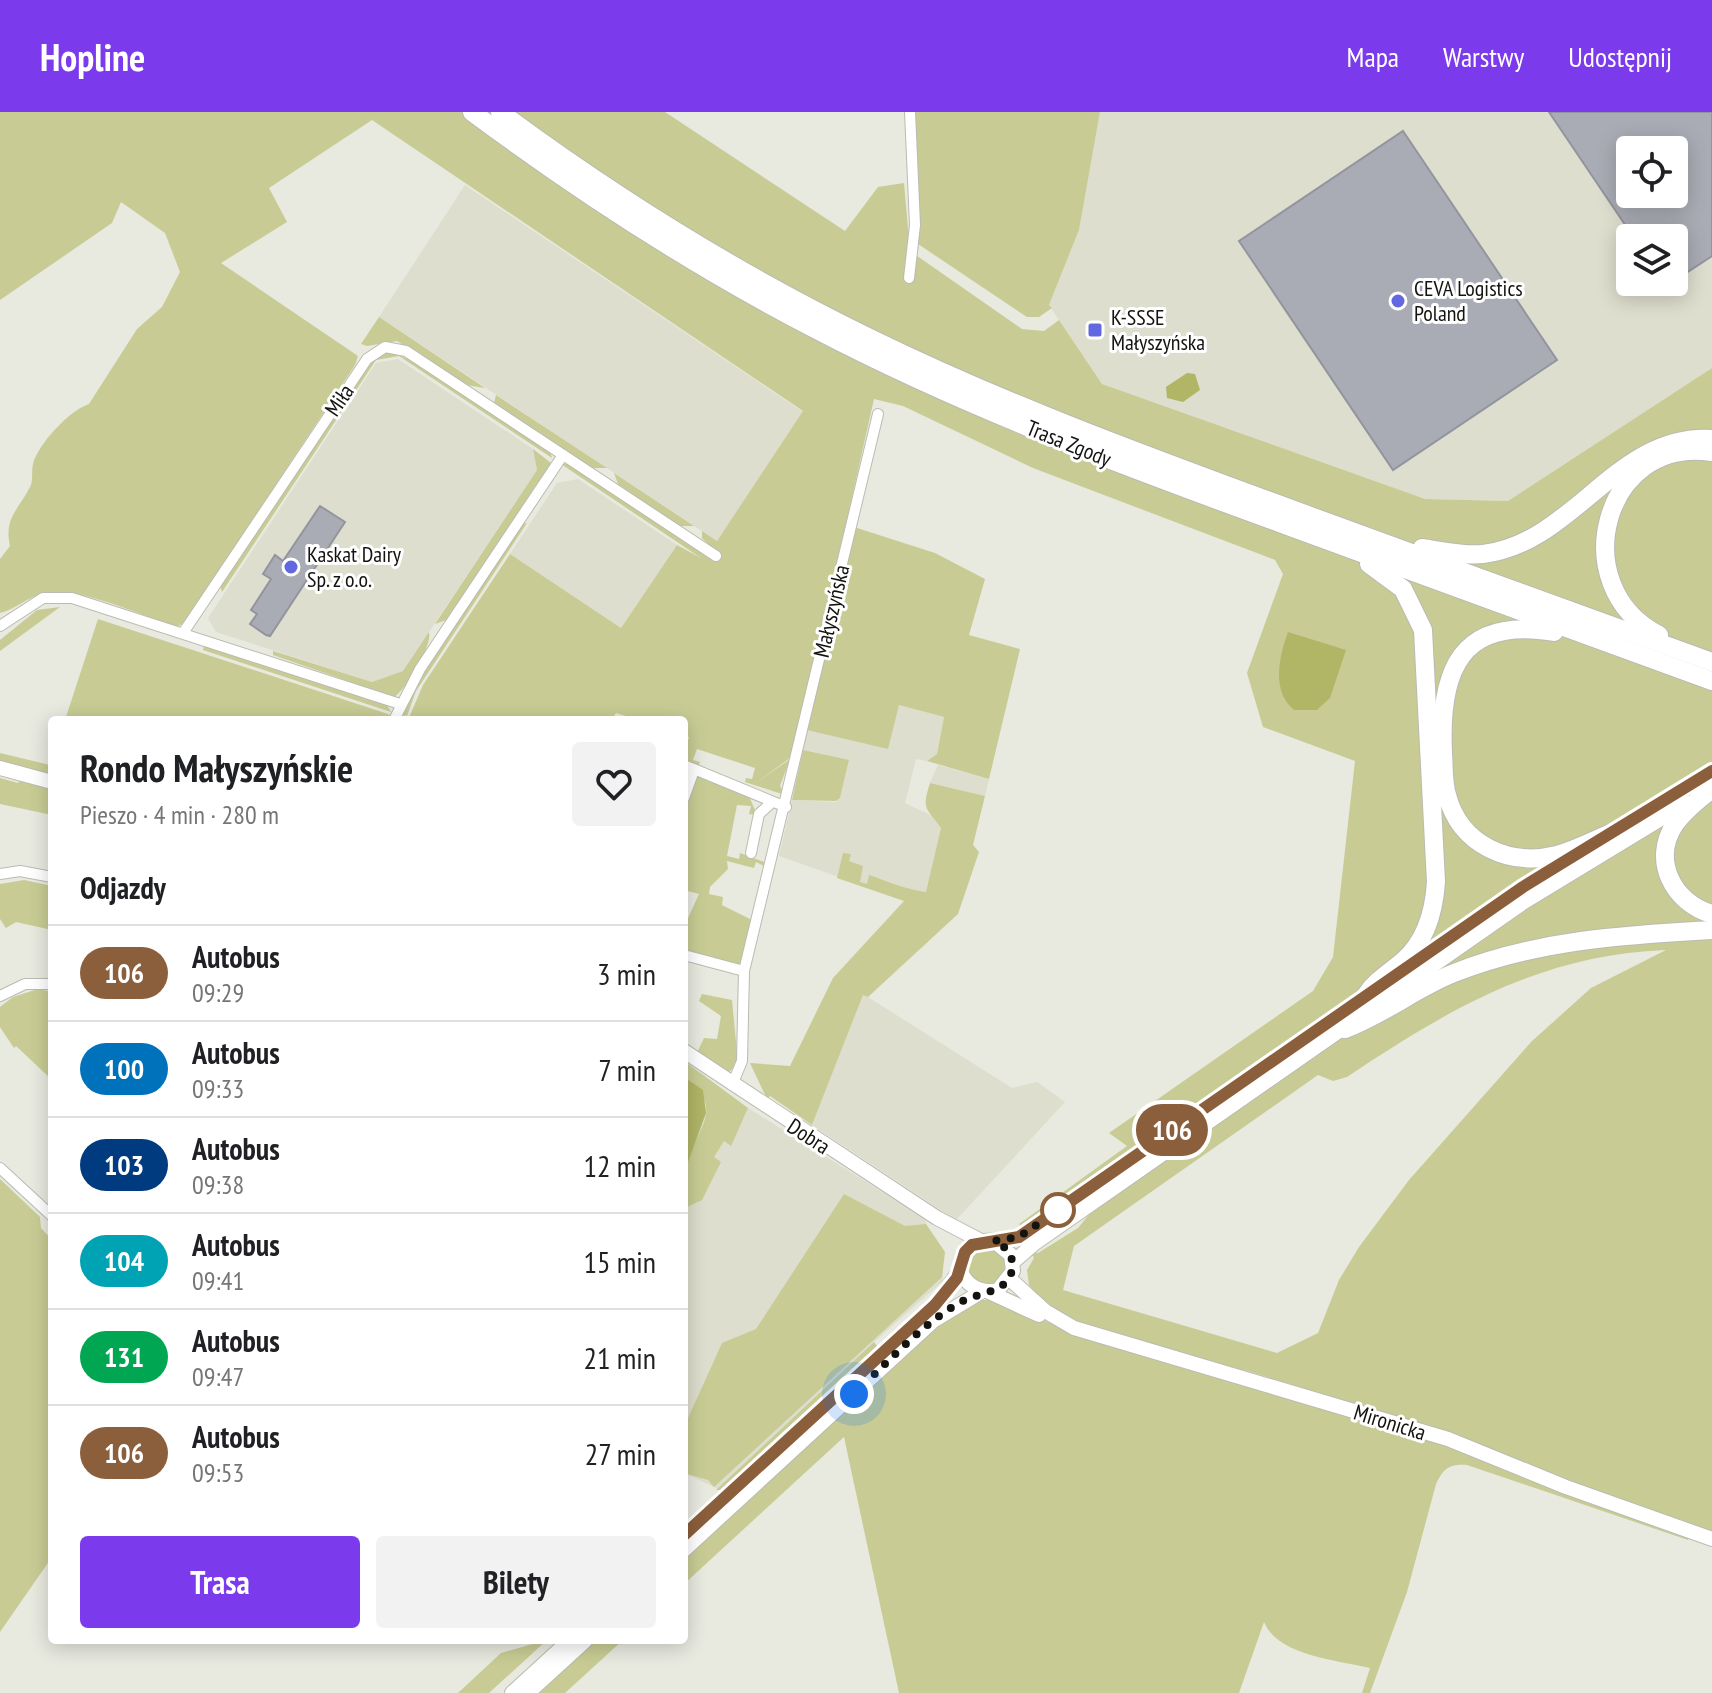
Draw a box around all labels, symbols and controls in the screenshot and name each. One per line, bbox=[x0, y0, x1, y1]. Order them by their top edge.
text: Hopline bbox=[40, 32, 145, 81]
text: Mapa bbox=[1347, 38, 1399, 75]
text: Warstwy bbox=[1443, 38, 1524, 75]
text: Udostępnij bbox=[1568, 38, 1672, 75]
map controls bbox=[1616, 136, 1688, 296]
button: locate bbox=[1616, 136, 1688, 208]
button: layers bbox=[1616, 224, 1688, 296]
place label: CEVA Logistics Poland bbox=[1414, 274, 1523, 327]
marker: CEVA Logistics Poland bbox=[1389, 292, 1407, 310]
place label: K-SSSE Małyszyńska bbox=[1111, 303, 1205, 356]
marker: K-SSSE Małyszyńska bbox=[1086, 321, 1104, 339]
street label: Miła bbox=[318, 379, 360, 421]
street label: Trasa Zgody bbox=[1023, 413, 1116, 473]
place label: Kaskat Dairy Sp. z o.o. bbox=[307, 540, 402, 593]
marker: Kaskat Dairy Sp. z o.o. bbox=[282, 558, 300, 576]
street label: Małyszyńska bbox=[807, 562, 855, 660]
button: heart bbox=[572, 742, 656, 826]
text: Rondo Małyszyńskie bbox=[80, 743, 353, 792]
text: Pieszo · 4 min · 280 m bbox=[80, 798, 279, 831]
text: Odjazdy bbox=[80, 868, 166, 907]
text: Autobus bbox=[192, 937, 280, 976]
text: 106 bbox=[104, 954, 144, 991]
text: 3 min bbox=[597, 954, 656, 993]
text: 09:29 bbox=[192, 976, 244, 1009]
text: Autobus bbox=[192, 1033, 280, 1072]
text: 100 bbox=[104, 1050, 144, 1087]
text: 7 min bbox=[598, 1050, 656, 1089]
text: 09:33 bbox=[192, 1072, 244, 1105]
line badge: 106 bbox=[1126, 1104, 1218, 1156]
text: 106 bbox=[1152, 1111, 1192, 1148]
street label: Dobra bbox=[782, 1112, 836, 1160]
text: Autobus bbox=[192, 1129, 280, 1168]
text: 103 bbox=[104, 1146, 144, 1183]
text: 12 min bbox=[583, 1146, 656, 1185]
text: 09:38 bbox=[192, 1168, 244, 1201]
unlabelled marker bbox=[1041, 1193, 1075, 1227]
text: Autobus bbox=[192, 1225, 280, 1264]
text: 104 bbox=[104, 1242, 144, 1279]
text: 15 min bbox=[583, 1242, 656, 1281]
text: 09:41 bbox=[192, 1264, 244, 1297]
text: Autobus bbox=[192, 1321, 280, 1360]
text: 131 bbox=[104, 1338, 144, 1375]
text: 21 min bbox=[583, 1338, 656, 1377]
text: 09:47 bbox=[192, 1360, 244, 1393]
your location bbox=[834, 1374, 874, 1414]
street label: Mironicka bbox=[1351, 1398, 1429, 1446]
text: Autobus bbox=[192, 1417, 280, 1456]
text: 106 bbox=[104, 1434, 144, 1471]
text: 27 min bbox=[585, 1434, 656, 1473]
text: 09:53 bbox=[192, 1456, 244, 1489]
button: Trasa bbox=[80, 1536, 360, 1628]
button: Bilety bbox=[376, 1536, 656, 1628]

